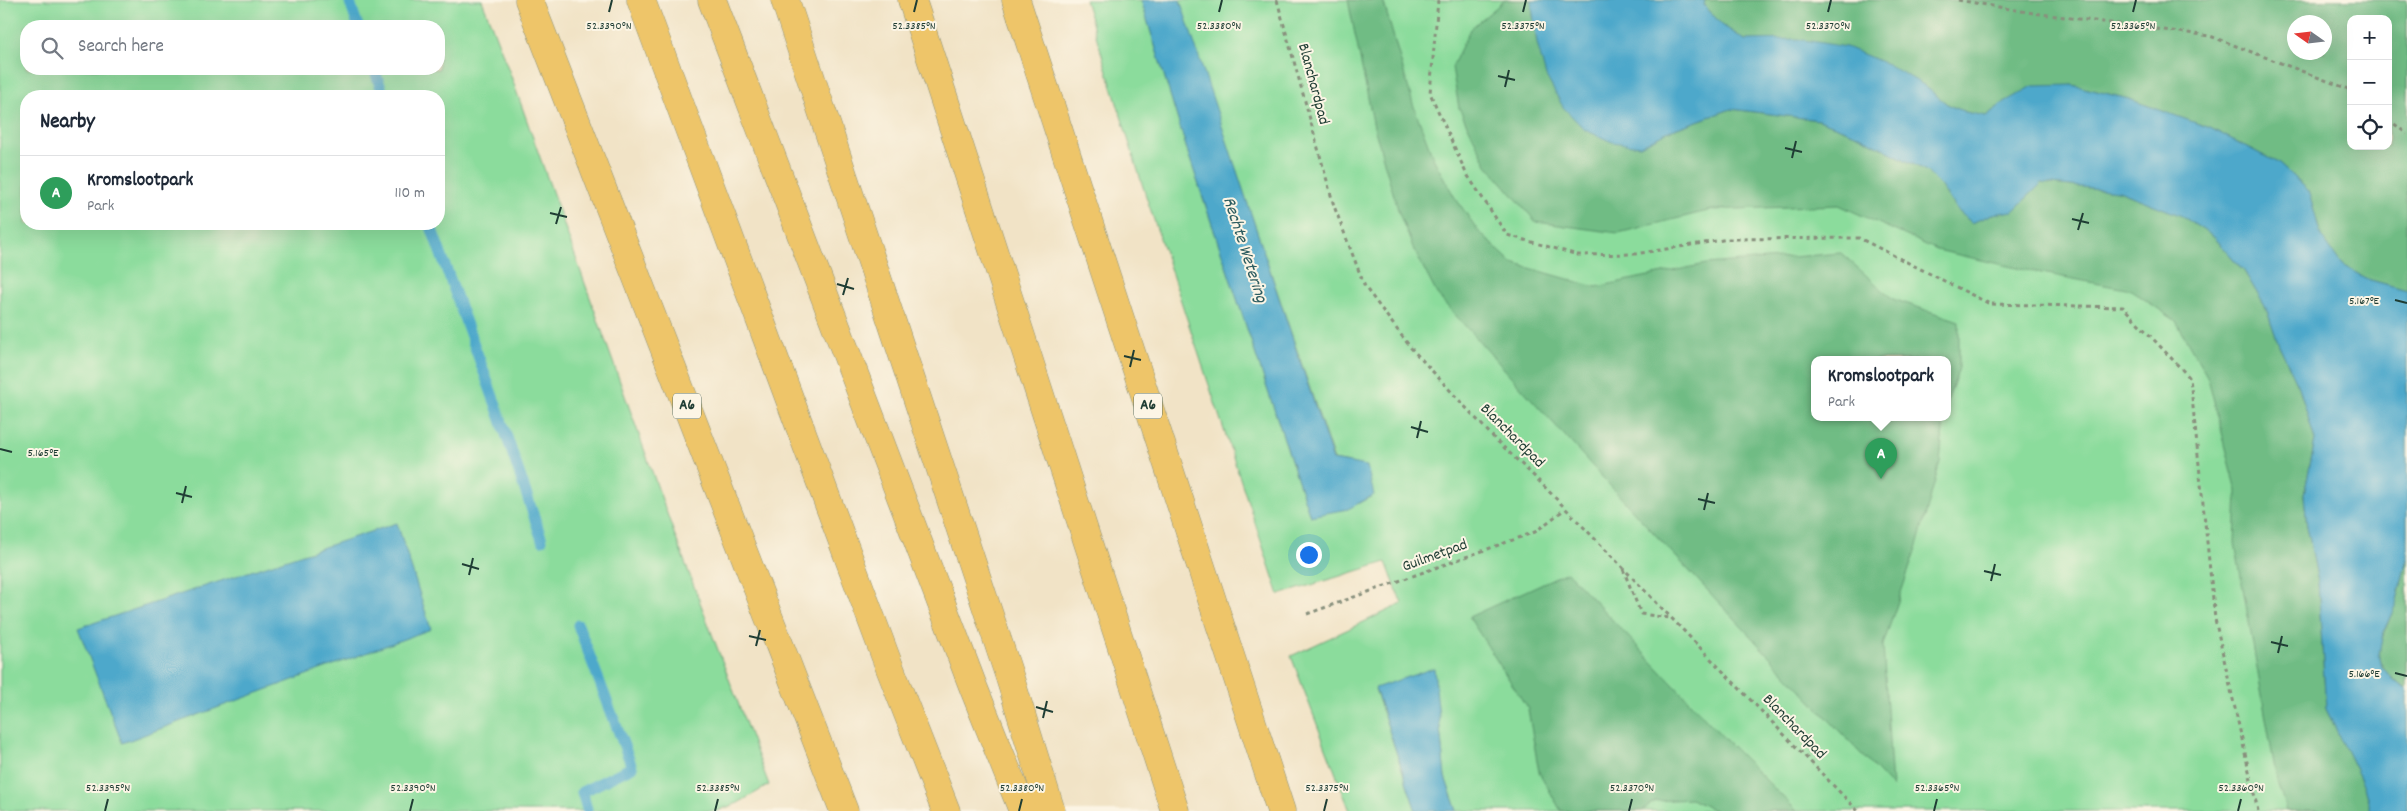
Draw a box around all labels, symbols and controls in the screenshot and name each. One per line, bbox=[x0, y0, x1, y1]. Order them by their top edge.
north arrow bbox=[2287, 15, 2332, 60]
map controls bbox=[2347, 15, 2392, 150]
button: + bbox=[2347, 15, 2392, 60]
text: 52.3390°N bbox=[586, 18, 632, 35]
text: 52.3385°N bbox=[892, 18, 936, 35]
text: 52.3380°N bbox=[1197, 18, 1241, 35]
text: 52.3375°N bbox=[1501, 18, 1545, 35]
text: 52.3370°N bbox=[1806, 18, 1850, 35]
text: 52.3365°N bbox=[2111, 18, 2155, 35]
search box bbox=[20, 20, 445, 75]
icon: search bbox=[38, 34, 66, 62]
text: Search here bbox=[78, 34, 164, 61]
street label: Blanchardpad bbox=[1291, 41, 1335, 127]
button: − bbox=[2347, 60, 2392, 105]
button: locate bbox=[2347, 105, 2392, 150]
text: Nearby bbox=[40, 108, 95, 138]
text: Kromslootpark bbox=[87, 168, 193, 195]
text: A bbox=[52, 182, 60, 205]
text: 110 m bbox=[395, 182, 425, 205]
water label: Rechte Wetering bbox=[1215, 194, 1273, 307]
text: Park bbox=[87, 195, 114, 218]
text: 5.167°E bbox=[2349, 293, 2380, 310]
popup bbox=[1811, 356, 1951, 421]
text: Kromslootpark bbox=[1828, 364, 1934, 391]
text: Park bbox=[1828, 391, 1855, 414]
road number: A6 bbox=[673, 394, 701, 418]
road number: A6 bbox=[1134, 394, 1162, 418]
street label: Blanchardpad bbox=[1474, 398, 1550, 474]
pin: A bbox=[1865, 438, 1897, 479]
text: 5.165°E bbox=[28, 445, 59, 462]
street label: Guilmetpad bbox=[1399, 534, 1471, 578]
your location bbox=[1296, 542, 1322, 568]
text: 5.166°E bbox=[2348, 666, 2380, 683]
street label: Blanchardpad bbox=[1757, 689, 1831, 765]
text: 52.3395°N bbox=[86, 780, 130, 797]
text: 52.3390°N bbox=[390, 780, 436, 797]
text: 52.3385°N bbox=[696, 780, 740, 797]
text: 52.3380°N bbox=[1000, 780, 1044, 797]
text: 52.3375°N bbox=[1305, 780, 1349, 797]
text: 52.3370°N bbox=[1610, 780, 1654, 797]
text: 52.3365°N bbox=[1915, 780, 1959, 797]
text: 52.3360°N bbox=[2218, 780, 2264, 797]

